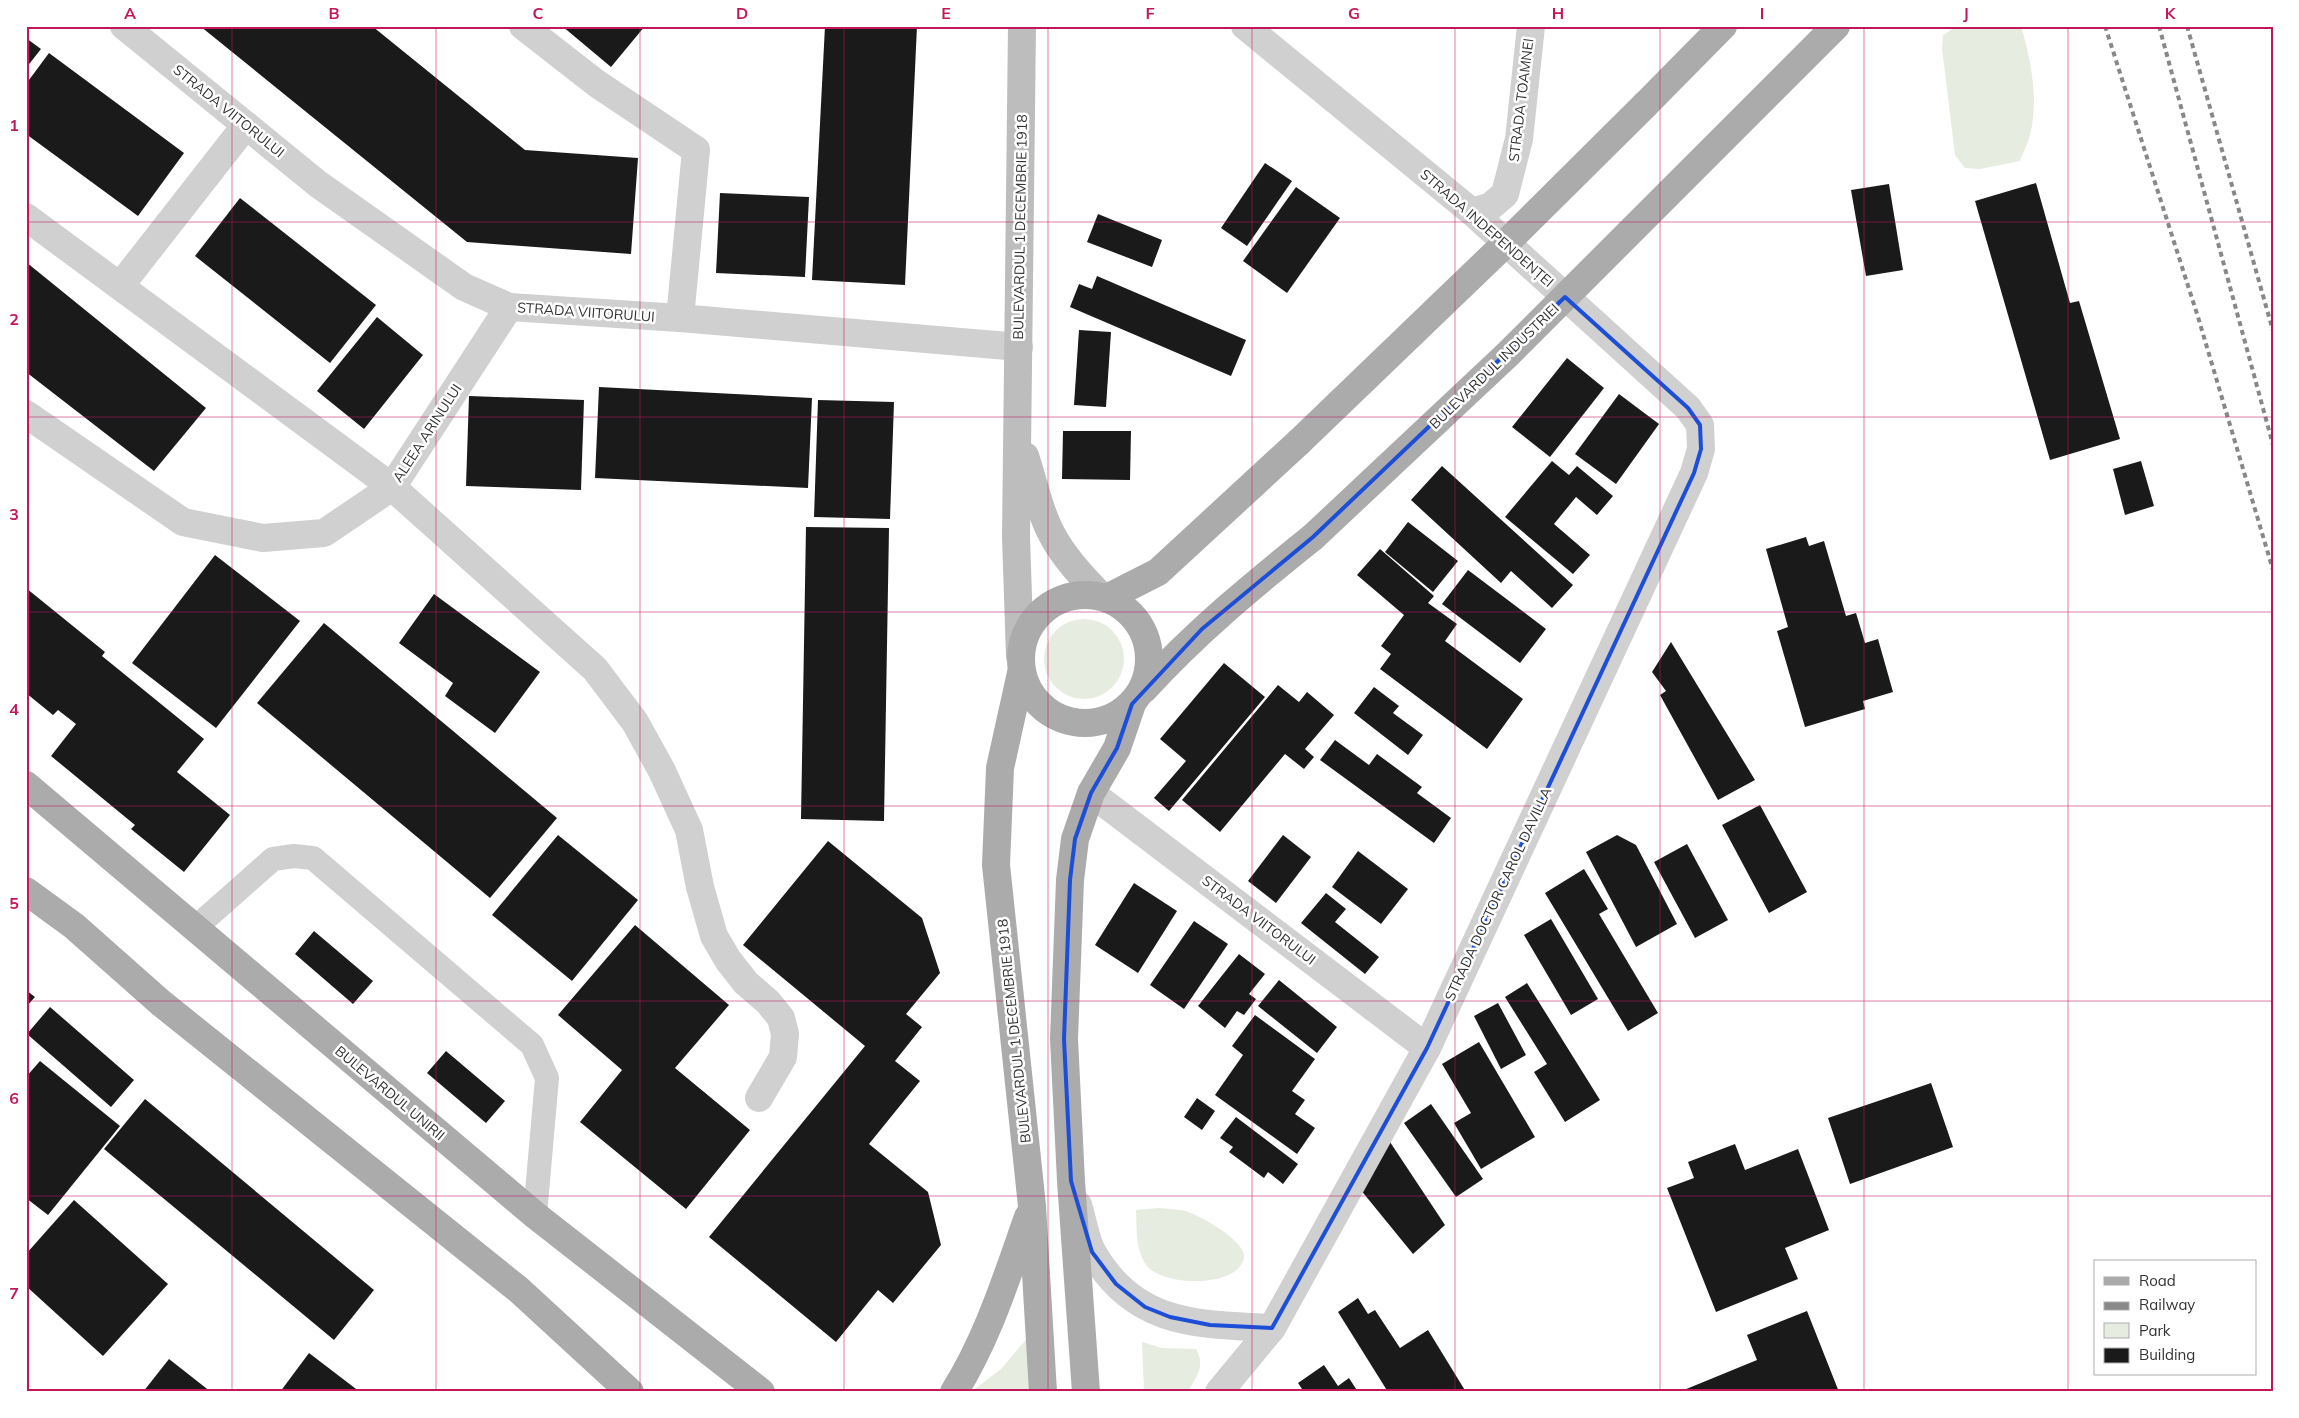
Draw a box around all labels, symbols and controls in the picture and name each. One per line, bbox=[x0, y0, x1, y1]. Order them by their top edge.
text: A bbox=[124, 3, 136, 23]
text: B bbox=[328, 3, 340, 23]
text: C bbox=[533, 3, 544, 23]
text: D bbox=[736, 3, 748, 23]
text: E bbox=[941, 3, 951, 23]
text: F bbox=[1145, 3, 1155, 23]
text: G bbox=[1348, 3, 1360, 23]
text: H bbox=[1552, 3, 1564, 23]
text: I bbox=[1760, 3, 1764, 23]
text: J bbox=[1963, 3, 1969, 23]
text: K bbox=[2165, 3, 2177, 23]
street label: STRADA TOAMNEI bbox=[1505, 37, 1537, 163]
street label: STRADA VIITORULUI bbox=[170, 61, 288, 161]
street label: BULEVARDUL 1 DECEMBRIE 1918 bbox=[1009, 114, 1031, 340]
text: 1 bbox=[9, 115, 19, 135]
street label: STRADA INDEPENDENȚEI bbox=[1417, 165, 1557, 291]
street label: STRADA VIITORULUI bbox=[517, 298, 655, 326]
street label: BULEVARDUL INDUSTRIEI bbox=[1425, 299, 1563, 433]
text: 2 bbox=[9, 309, 19, 329]
street label: ALEEA ARINULUI bbox=[389, 380, 465, 486]
text: 3 bbox=[9, 504, 19, 524]
text: 4 bbox=[9, 699, 19, 719]
street label: STRADA DOCTOR CAROL DAVILLA bbox=[1440, 784, 1556, 1004]
street label: STRADA VIITORULUI bbox=[1199, 871, 1319, 969]
text: 5 bbox=[9, 893, 19, 913]
street label: BULEVARDUL 1 DECEMBRIE 1918 bbox=[993, 918, 1035, 1144]
street label: BULEVARDUL UNIRII bbox=[331, 1042, 449, 1144]
text: 6 bbox=[9, 1088, 19, 1108]
legend bbox=[2094, 1260, 2256, 1376]
text: Road bbox=[2139, 1271, 2176, 1290]
text: 7 bbox=[9, 1283, 19, 1303]
text: Railway bbox=[2139, 1295, 2195, 1314]
text: Park bbox=[2139, 1321, 2171, 1340]
text: Building bbox=[2139, 1345, 2195, 1364]

